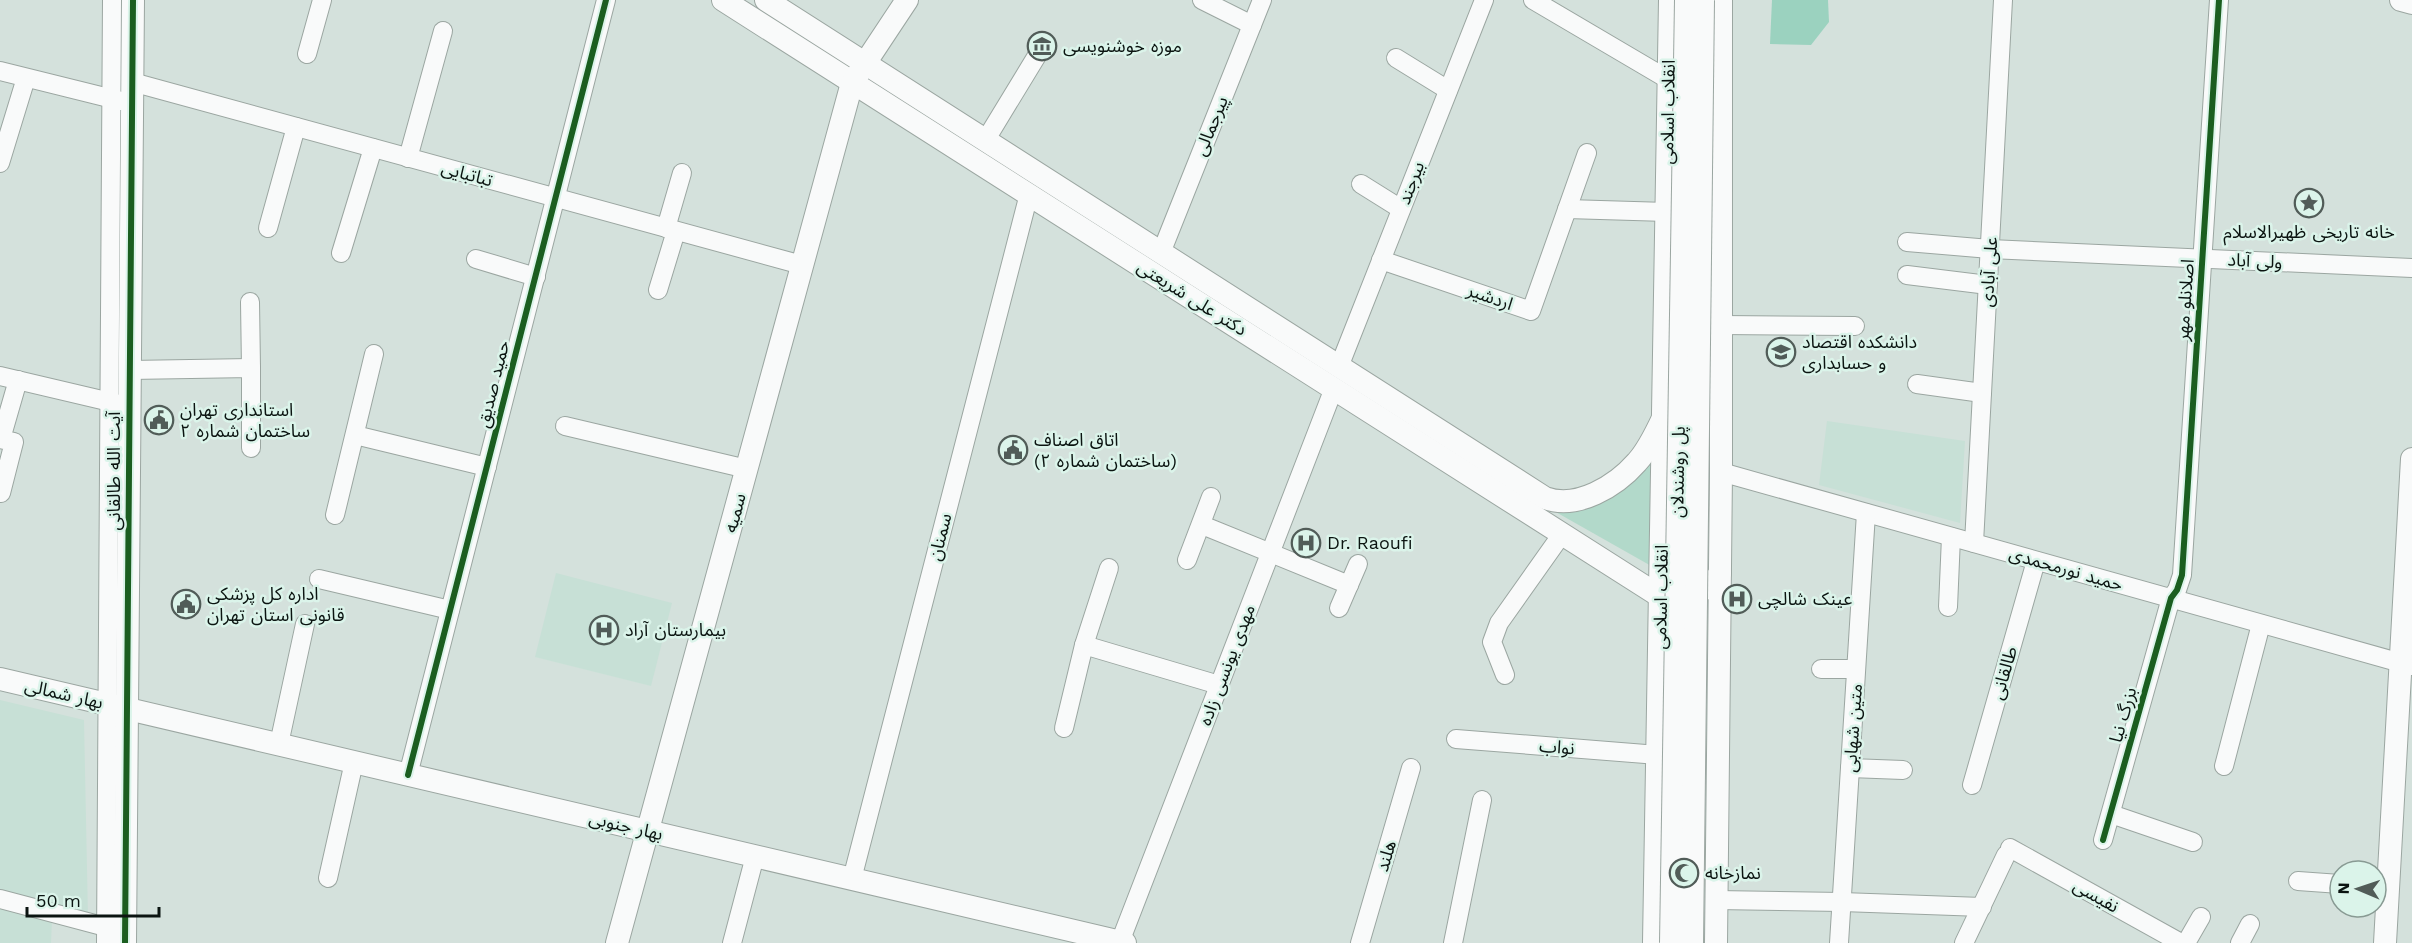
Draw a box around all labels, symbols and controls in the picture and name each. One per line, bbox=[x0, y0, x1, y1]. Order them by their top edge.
museum icon: موزه خوشنویسی bbox=[1026, 30, 1058, 62]
place label: موزه خوشنویسی bbox=[1063, 35, 1182, 57]
street label: انقلاب اسلامی bbox=[1656, 59, 1680, 165]
street label: پیرجمالی bbox=[1189, 93, 1233, 159]
street label: تباتبایی bbox=[439, 157, 495, 191]
street label: بیرجند bbox=[1393, 158, 1429, 208]
place icon: خانه تاریخی ظهیرالاسلام bbox=[2293, 187, 2325, 219]
place label: خانه تاریخی ظهیرالاسلام bbox=[2223, 221, 2395, 246]
street label: علی آبادی bbox=[1976, 236, 2002, 308]
street label: ولی آباد bbox=[2227, 249, 2283, 273]
street label: دکتر علی شریعتی bbox=[1133, 255, 1251, 341]
street label: اصلانلو مهر bbox=[2171, 258, 2199, 343]
street label: اردشیر bbox=[1463, 279, 1516, 315]
place label: دانشکده اقتصاد و حسابداری bbox=[1802, 331, 1917, 374]
school or university icon: دانشکده اقتصاد و حسابداری bbox=[1765, 336, 1797, 368]
street label: حمید صدیق bbox=[472, 338, 514, 430]
place label: استانداری تهران ساختمان شماره ۲ bbox=[180, 399, 310, 442]
public building icon: استانداری تهران ساختمان شماره ۲ bbox=[143, 404, 175, 436]
street label: آیت الله طالقانی bbox=[103, 411, 125, 531]
street label: پل روشندلان bbox=[1666, 426, 1690, 518]
place label: اتاق اصناف (ساختمان شماره ۲) bbox=[1034, 429, 1177, 472]
public building icon: اتاق اصناف (ساختمان شماره ۲) bbox=[997, 434, 1029, 466]
street label: سمیه bbox=[719, 491, 750, 535]
street label: سمنان bbox=[923, 511, 957, 563]
hospital icon: Dr. Raoufi bbox=[1290, 527, 1322, 559]
place label: Dr. Raoufi bbox=[1327, 532, 1413, 553]
street label: حمید نورمحمدی bbox=[2007, 542, 2125, 596]
street label: انقلاب اسلامی bbox=[1649, 544, 1673, 650]
place label: اداره کل پزشکی قانونی استان تهران bbox=[207, 583, 344, 626]
hospital icon: عينک شالچی bbox=[1721, 583, 1753, 615]
public building icon: اداره کل پزشکی قانونی استان تهران bbox=[170, 588, 202, 620]
place label: عينک شالچی bbox=[1758, 588, 1852, 610]
street label: مهدی یونسی زاده bbox=[1194, 601, 1260, 729]
hospital icon: بیمارستان آراد bbox=[588, 614, 620, 646]
place label: بیمارستان آراد bbox=[625, 619, 726, 641]
street label: طالقانی bbox=[1986, 644, 2022, 702]
street label: بهار شمالی bbox=[23, 674, 105, 714]
street label: متین شهابی bbox=[1839, 683, 1867, 773]
street label: بزرگ نیا bbox=[2105, 685, 2141, 745]
street label: نواب bbox=[1538, 734, 1576, 760]
street label: بهار جنوبی bbox=[587, 807, 665, 845]
street label: هلند bbox=[1371, 838, 1400, 874]
mosque icon: نمازخانه bbox=[1668, 857, 1700, 889]
north arrow bbox=[2328, 859, 2388, 919]
place label: نمازخانه bbox=[1705, 862, 1761, 884]
street label: نفیسی bbox=[2069, 874, 2123, 918]
scale bar bbox=[27, 880, 159, 918]
text: N bbox=[2334, 882, 2353, 895]
text: 50 m bbox=[36, 890, 81, 911]

